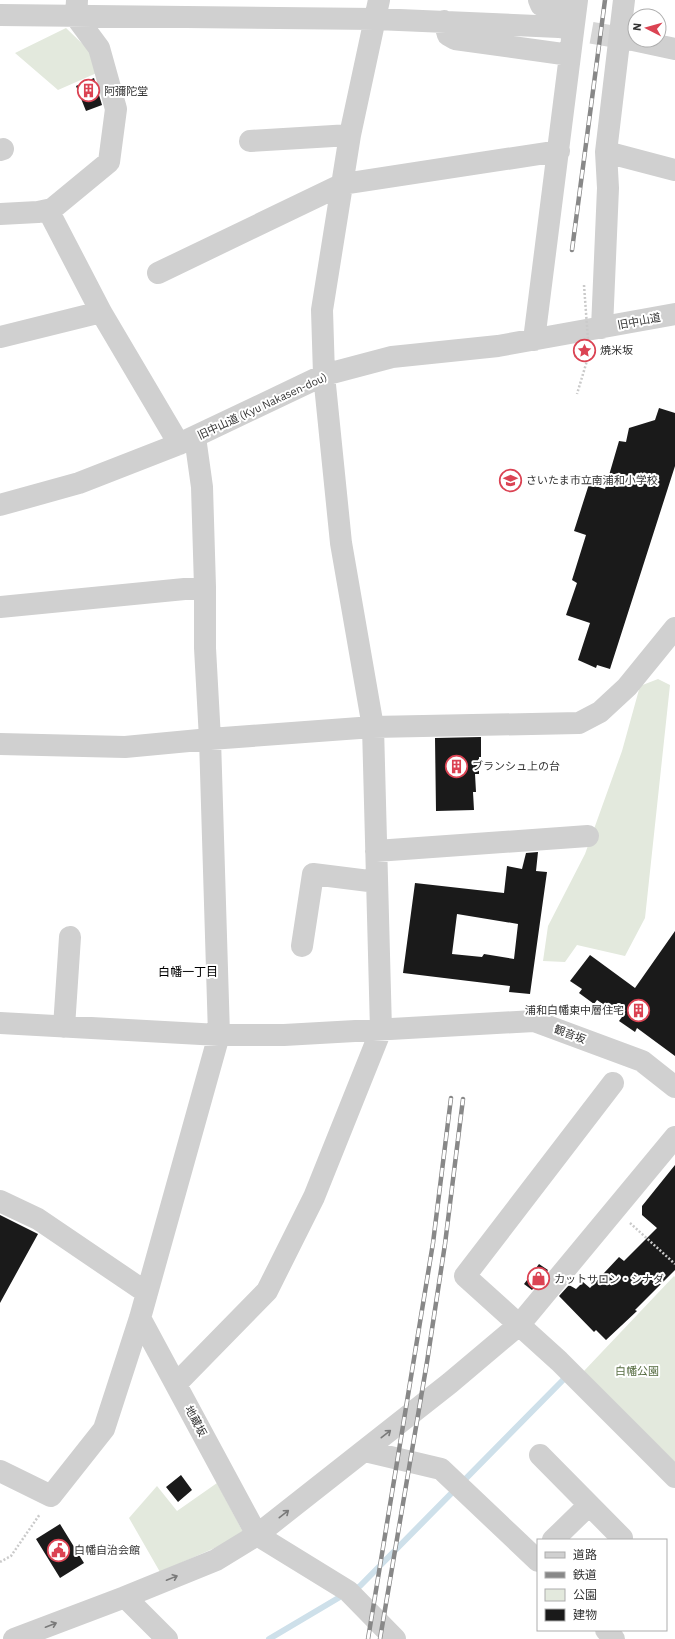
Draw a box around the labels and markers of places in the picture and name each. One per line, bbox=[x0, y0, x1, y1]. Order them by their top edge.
building icon: 阿彌陀堂 bbox=[75, 78, 101, 104]
place label: 阿彌陀堂 bbox=[104, 84, 148, 98]
place icon: 焼米坂 bbox=[571, 337, 597, 363]
place label: 焼米坂 bbox=[600, 343, 633, 357]
school or university icon: さいたま市立南浦和小学校 bbox=[497, 467, 523, 493]
place label: さいたま市立南浦和小学校 bbox=[526, 473, 658, 487]
building icon: ブランシュ上の台 bbox=[444, 753, 470, 779]
place label: ブランシュ上の台 bbox=[472, 759, 560, 773]
building icon: 浦和白幡東中層住宅 bbox=[626, 997, 652, 1023]
place label: 浦和白幡東中層住宅 bbox=[525, 1003, 624, 1017]
shop icon: カットサロン・シナダ bbox=[526, 1266, 552, 1292]
place label: カットサロン・シナダ bbox=[554, 1272, 664, 1286]
public building icon: 白幡自治会館 bbox=[46, 1537, 72, 1563]
place label: 白幡自治会館 bbox=[74, 1543, 140, 1557]

